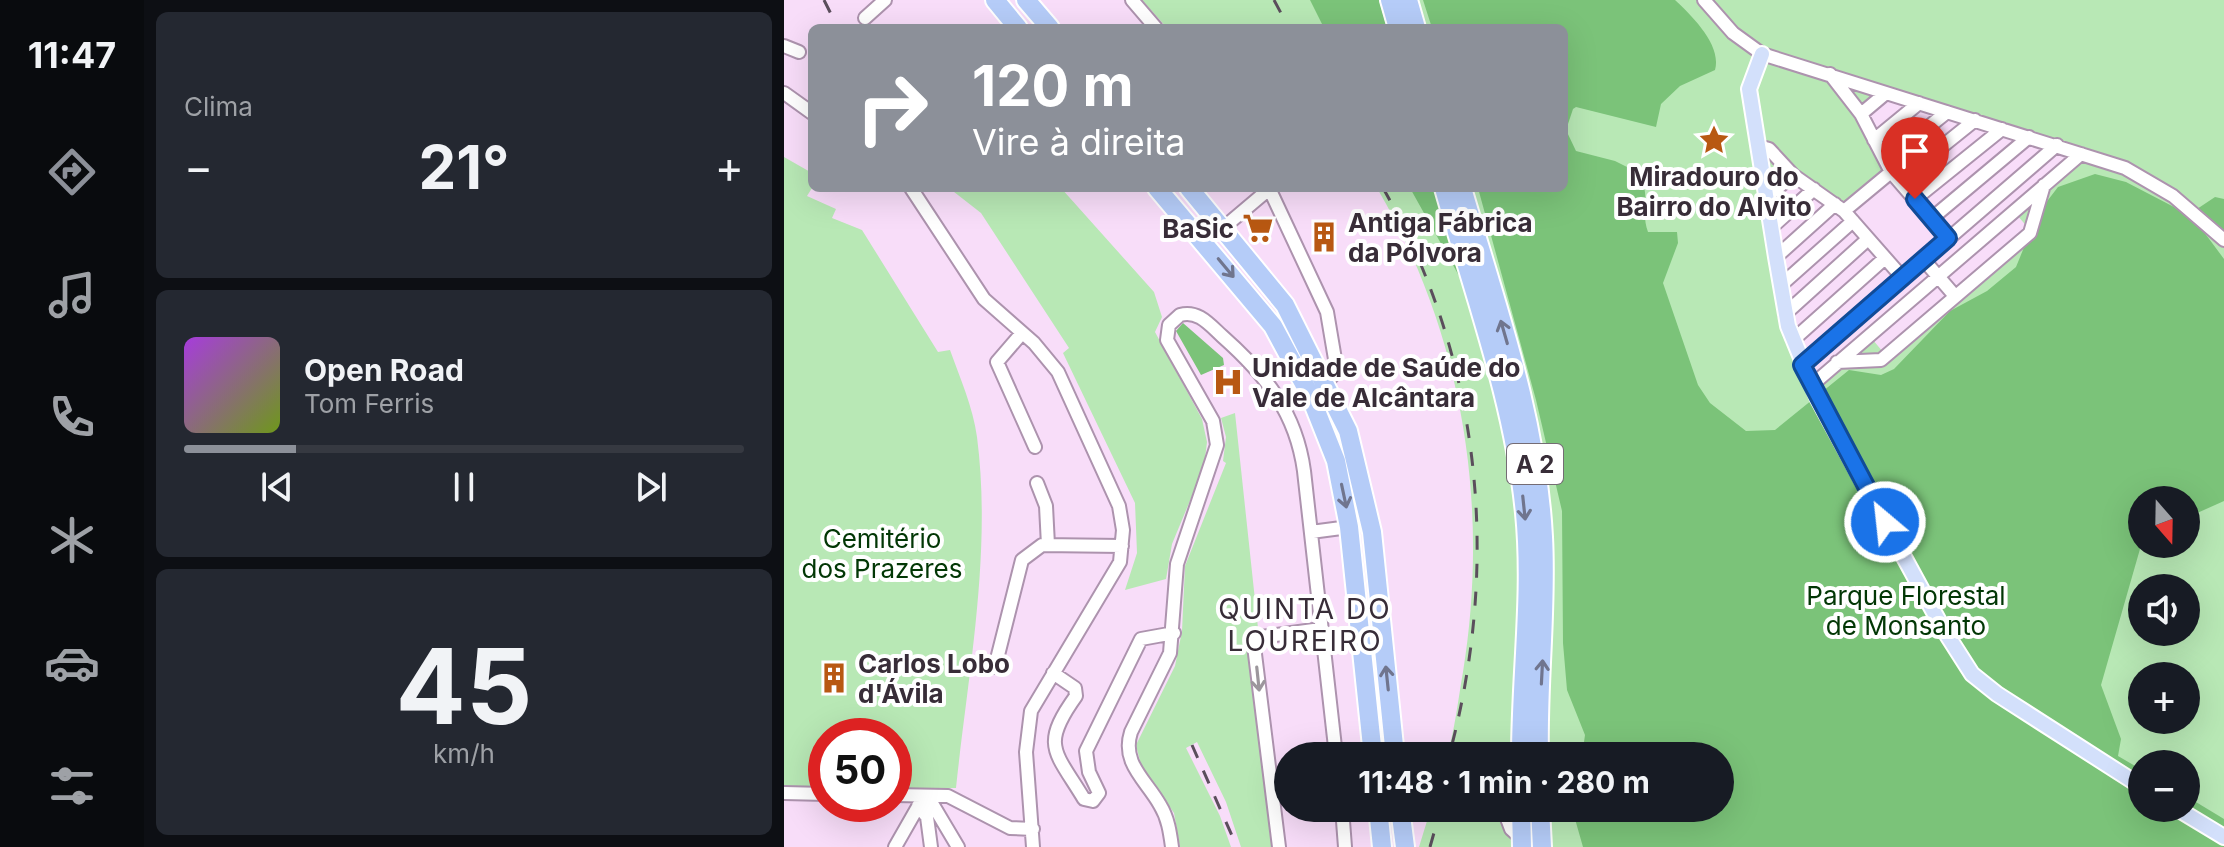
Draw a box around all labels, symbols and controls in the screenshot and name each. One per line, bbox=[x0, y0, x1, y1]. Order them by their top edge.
text: 11:47 bbox=[28, 33, 116, 77]
text: 120 m bbox=[972, 52, 1134, 120]
icon: right bbox=[840, 56, 944, 160]
text: Clima bbox=[184, 91, 253, 122]
pin bbox=[1881, 117, 1949, 199]
text: Vire à direita bbox=[972, 120, 1186, 164]
place icon: Miradouro do Bairro do Alvito bbox=[1697, 123, 1731, 157]
icon: arrive bbox=[1893, 129, 1937, 173]
text: 21° bbox=[418, 131, 510, 203]
text: − bbox=[184, 140, 213, 194]
text: + bbox=[715, 140, 744, 194]
icon: directions bbox=[44, 144, 100, 200]
place label: Miradouro do Bairro do Alvito bbox=[1616, 161, 1812, 222]
place label: Antiga Fábrica da Pólvora bbox=[1348, 207, 1533, 268]
supermarket icon: BaSic bbox=[1241, 211, 1275, 245]
place label: BaSic bbox=[1162, 213, 1234, 244]
building icon: Antiga Fábrica da Pólvora bbox=[1307, 220, 1341, 254]
one-way arrow bbox=[1217, 258, 1235, 278]
icon: music bbox=[44, 267, 100, 323]
one-way arrow bbox=[1496, 320, 1511, 346]
text: Open Road bbox=[304, 352, 464, 388]
place label: Unidade de Saúde do Vale de Alcântara bbox=[1252, 352, 1521, 413]
hospital icon: Unidade de Saúde do Vale de Alcântara bbox=[1211, 365, 1245, 399]
text: Tom Ferris bbox=[304, 388, 434, 419]
icon: phone bbox=[44, 389, 100, 445]
road number: A 2 bbox=[1507, 444, 1563, 484]
icon: previous bbox=[255, 465, 299, 509]
icon: pause bbox=[442, 465, 486, 509]
icon: next bbox=[629, 465, 673, 509]
position arrow bbox=[1843, 480, 1927, 564]
one-way arrow bbox=[1337, 483, 1352, 509]
north arrow bbox=[2128, 486, 2200, 558]
map controls bbox=[2128, 486, 2200, 822]
one-way arrow bbox=[1516, 494, 1531, 521]
icon: climate bbox=[44, 512, 100, 568]
park label: Cemitério dos Prazeres bbox=[802, 523, 962, 584]
button: sound bbox=[2128, 574, 2200, 646]
park label: Parque Florestal de Monsanto bbox=[1806, 580, 2006, 641]
district label: QUINTA DO LOUREIRO bbox=[1218, 592, 1392, 658]
text: 45 bbox=[396, 623, 532, 749]
icon: car bbox=[44, 635, 100, 691]
place label: Carlos Lobo d'Ávila bbox=[858, 648, 1010, 709]
one-way arrow bbox=[1535, 659, 1550, 686]
building icon: Carlos Lobo d'Ávila bbox=[817, 661, 851, 695]
button: + bbox=[2128, 662, 2200, 734]
one-way arrow bbox=[1250, 665, 1265, 692]
one-way arrow bbox=[1379, 665, 1394, 692]
speed limit sign: 50 bbox=[808, 718, 912, 822]
text: km/h bbox=[433, 738, 495, 769]
button: − bbox=[2128, 750, 2200, 822]
icon: filters bbox=[44, 758, 100, 814]
text: 11:48 · 1 min · 280 m bbox=[1358, 764, 1650, 800]

